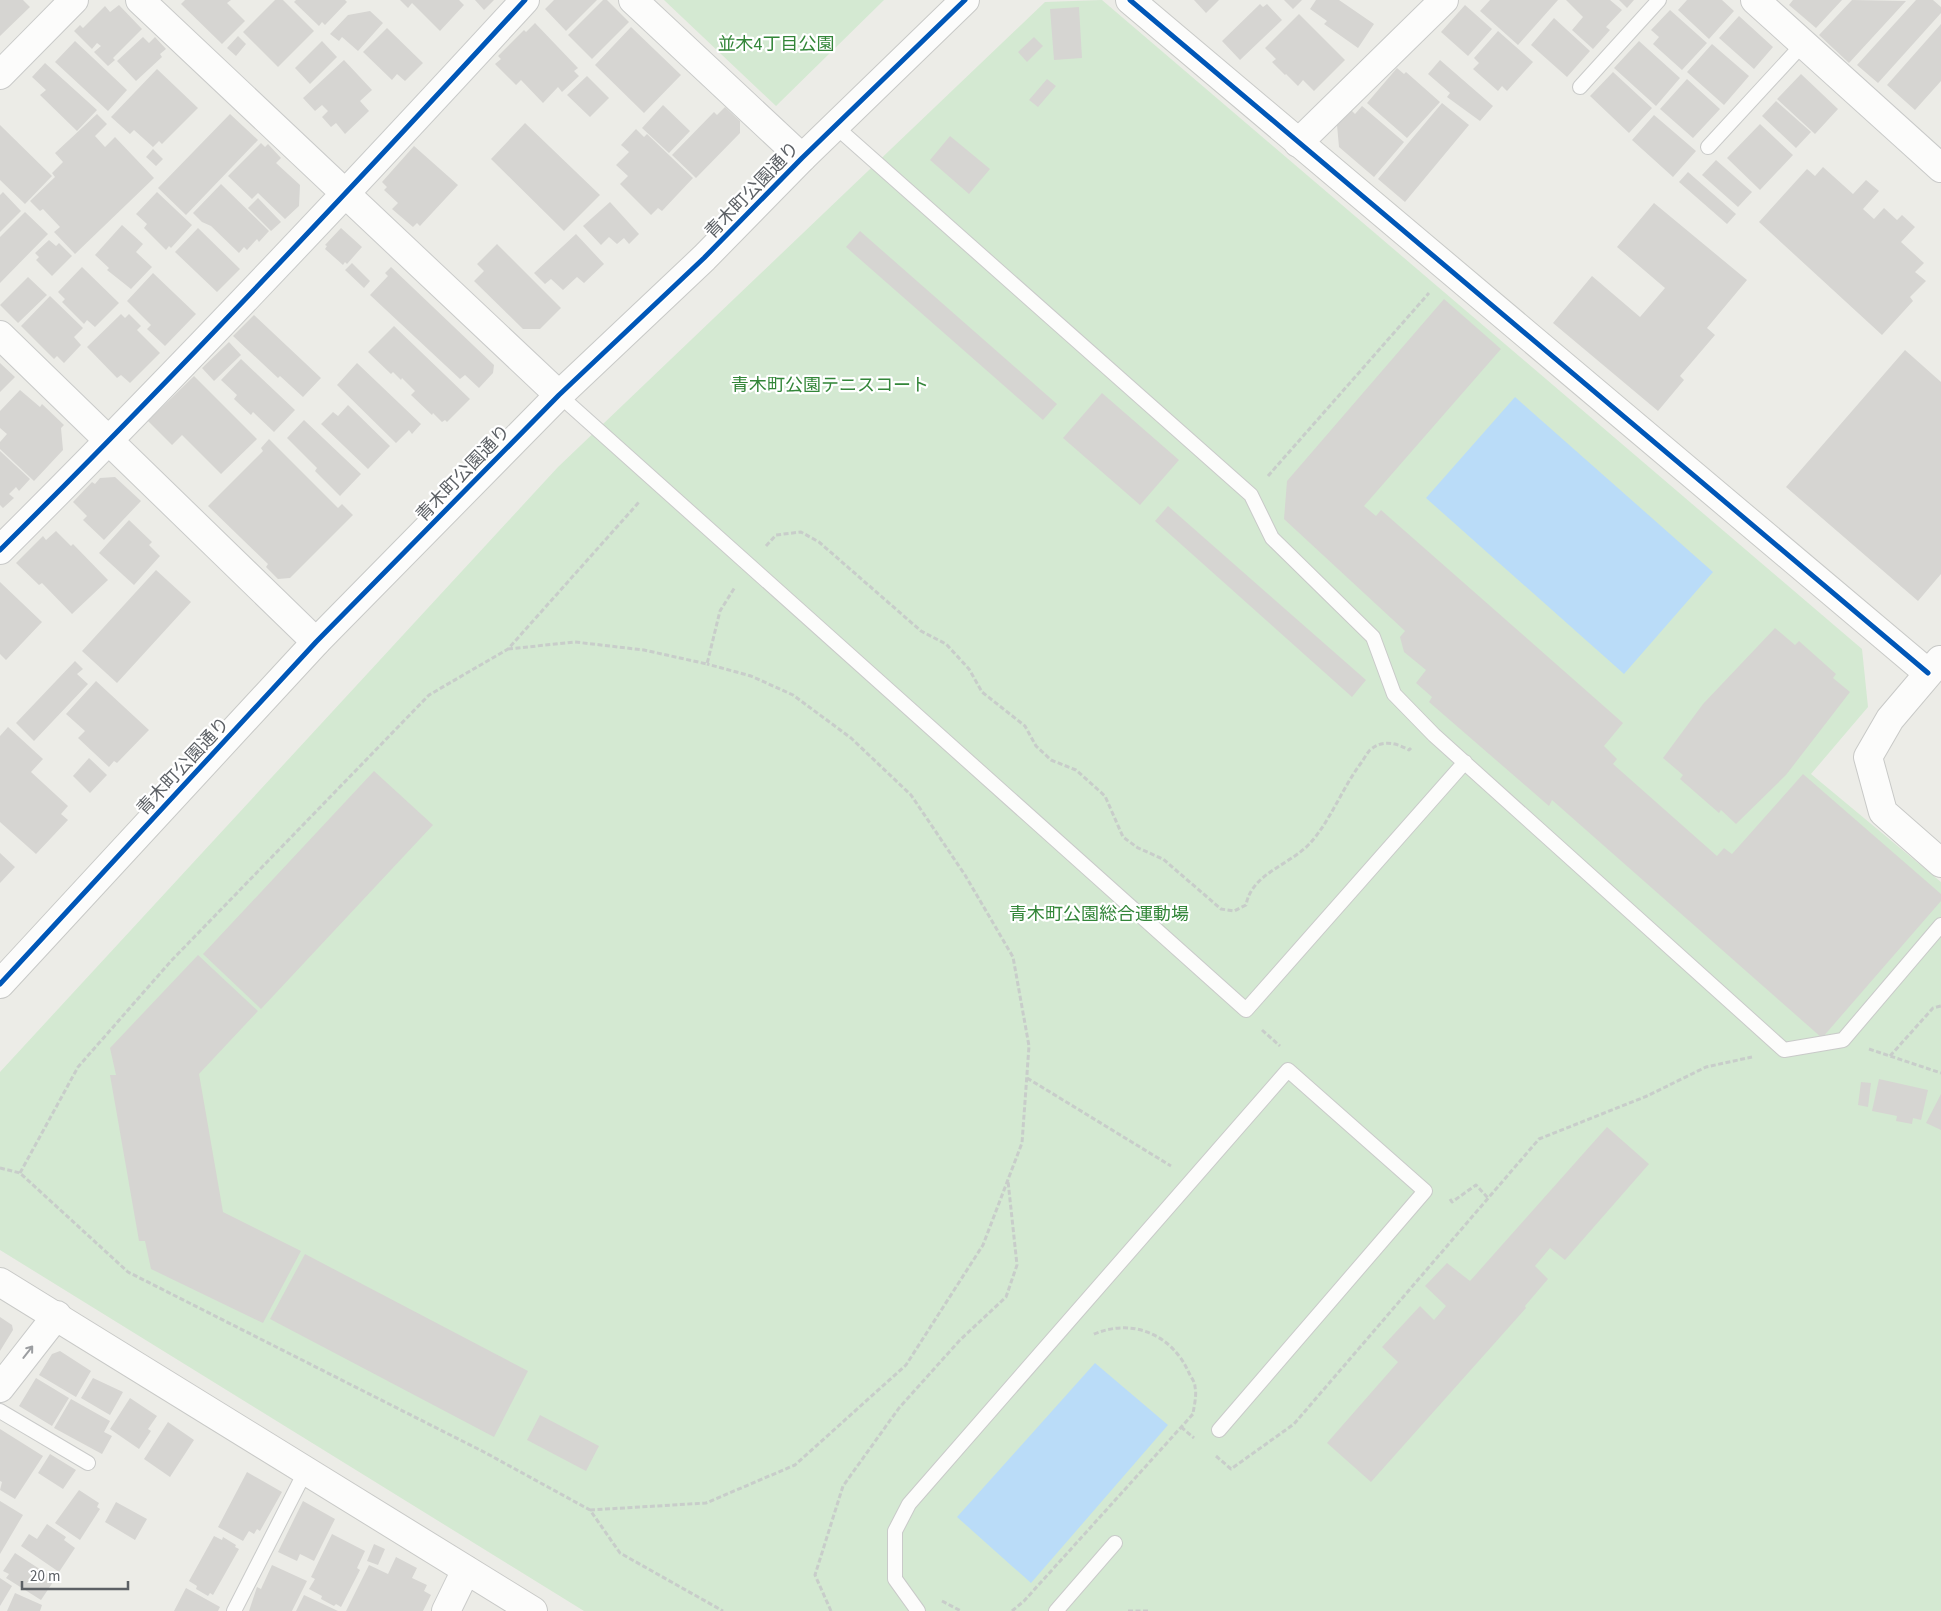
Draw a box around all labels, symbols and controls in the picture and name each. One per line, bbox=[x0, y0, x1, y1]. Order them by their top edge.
park label: 並木4丁目公園 bbox=[718, 32, 834, 57]
street label: 青木町公園通り bbox=[700, 136, 805, 244]
park label: 青木町公園テニスコート bbox=[731, 373, 929, 398]
street label: 青木町公園通り bbox=[411, 419, 516, 527]
street label: 青木町公園通り bbox=[131, 712, 235, 821]
park label: 青木町公園総合運動場 bbox=[1009, 902, 1189, 927]
one-way arrow bbox=[23, 1346, 34, 1359]
scale bar bbox=[22, 1558, 129, 1590]
text: 20 m bbox=[30, 1566, 60, 1587]

